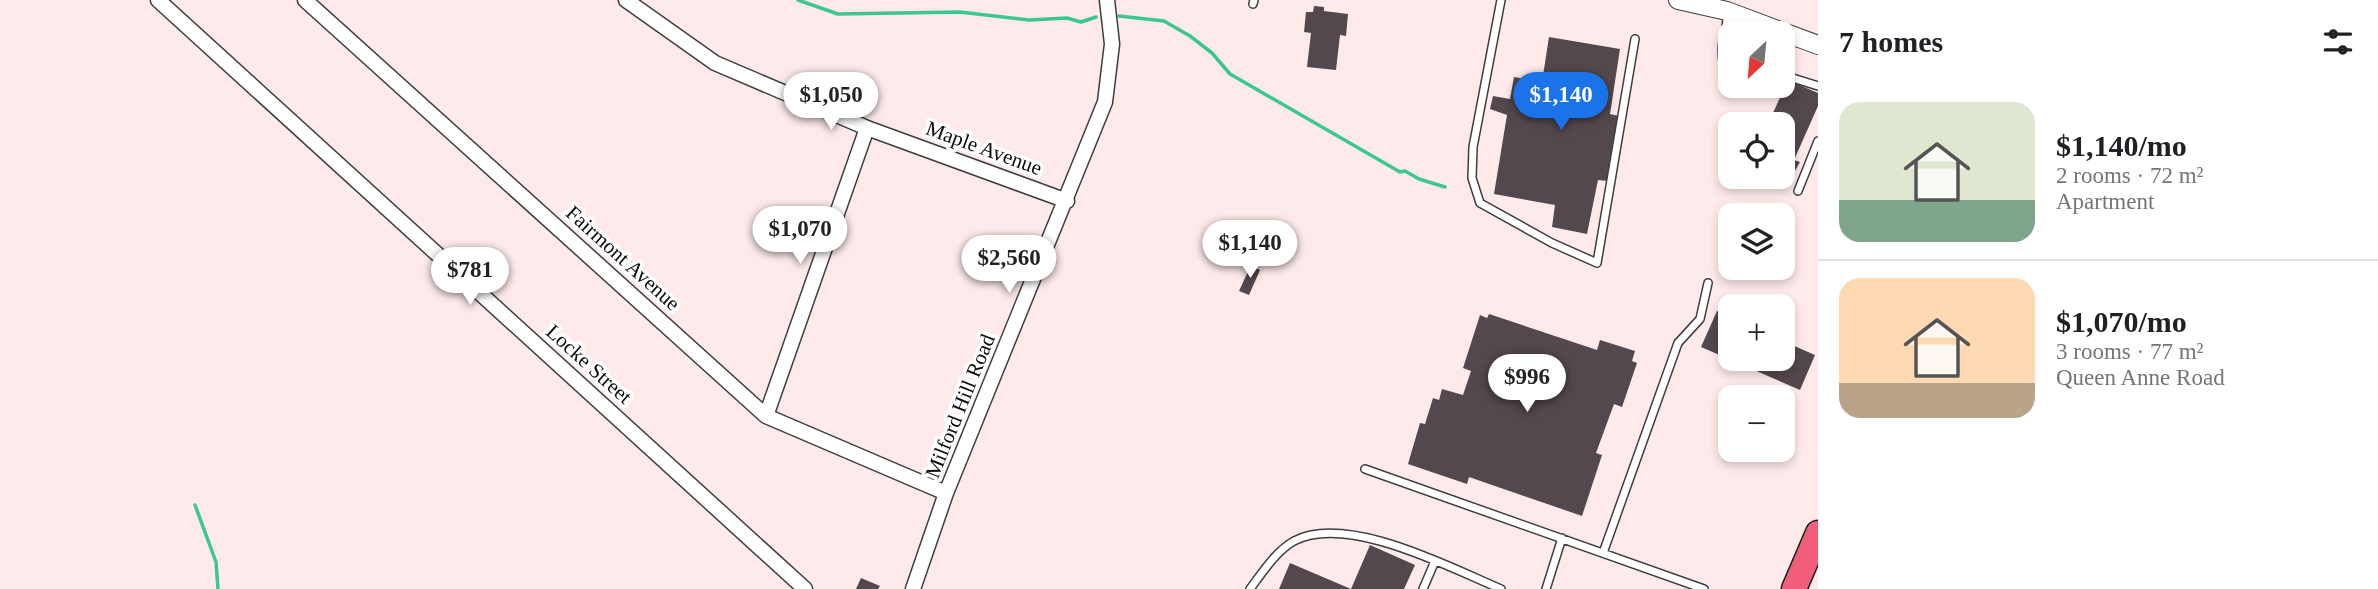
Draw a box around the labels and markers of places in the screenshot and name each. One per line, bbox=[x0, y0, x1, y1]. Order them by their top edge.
pin: $1,050 bbox=[774, 72, 888, 132]
pin: $1,140 bbox=[1504, 72, 1618, 132]
pin: $1,070 bbox=[743, 206, 857, 266]
pin: $1,140 bbox=[1193, 220, 1307, 280]
pin: $2,560 bbox=[952, 236, 1066, 295]
pin: $781 bbox=[429, 247, 511, 307]
pin: $996 bbox=[1486, 354, 1568, 414]

